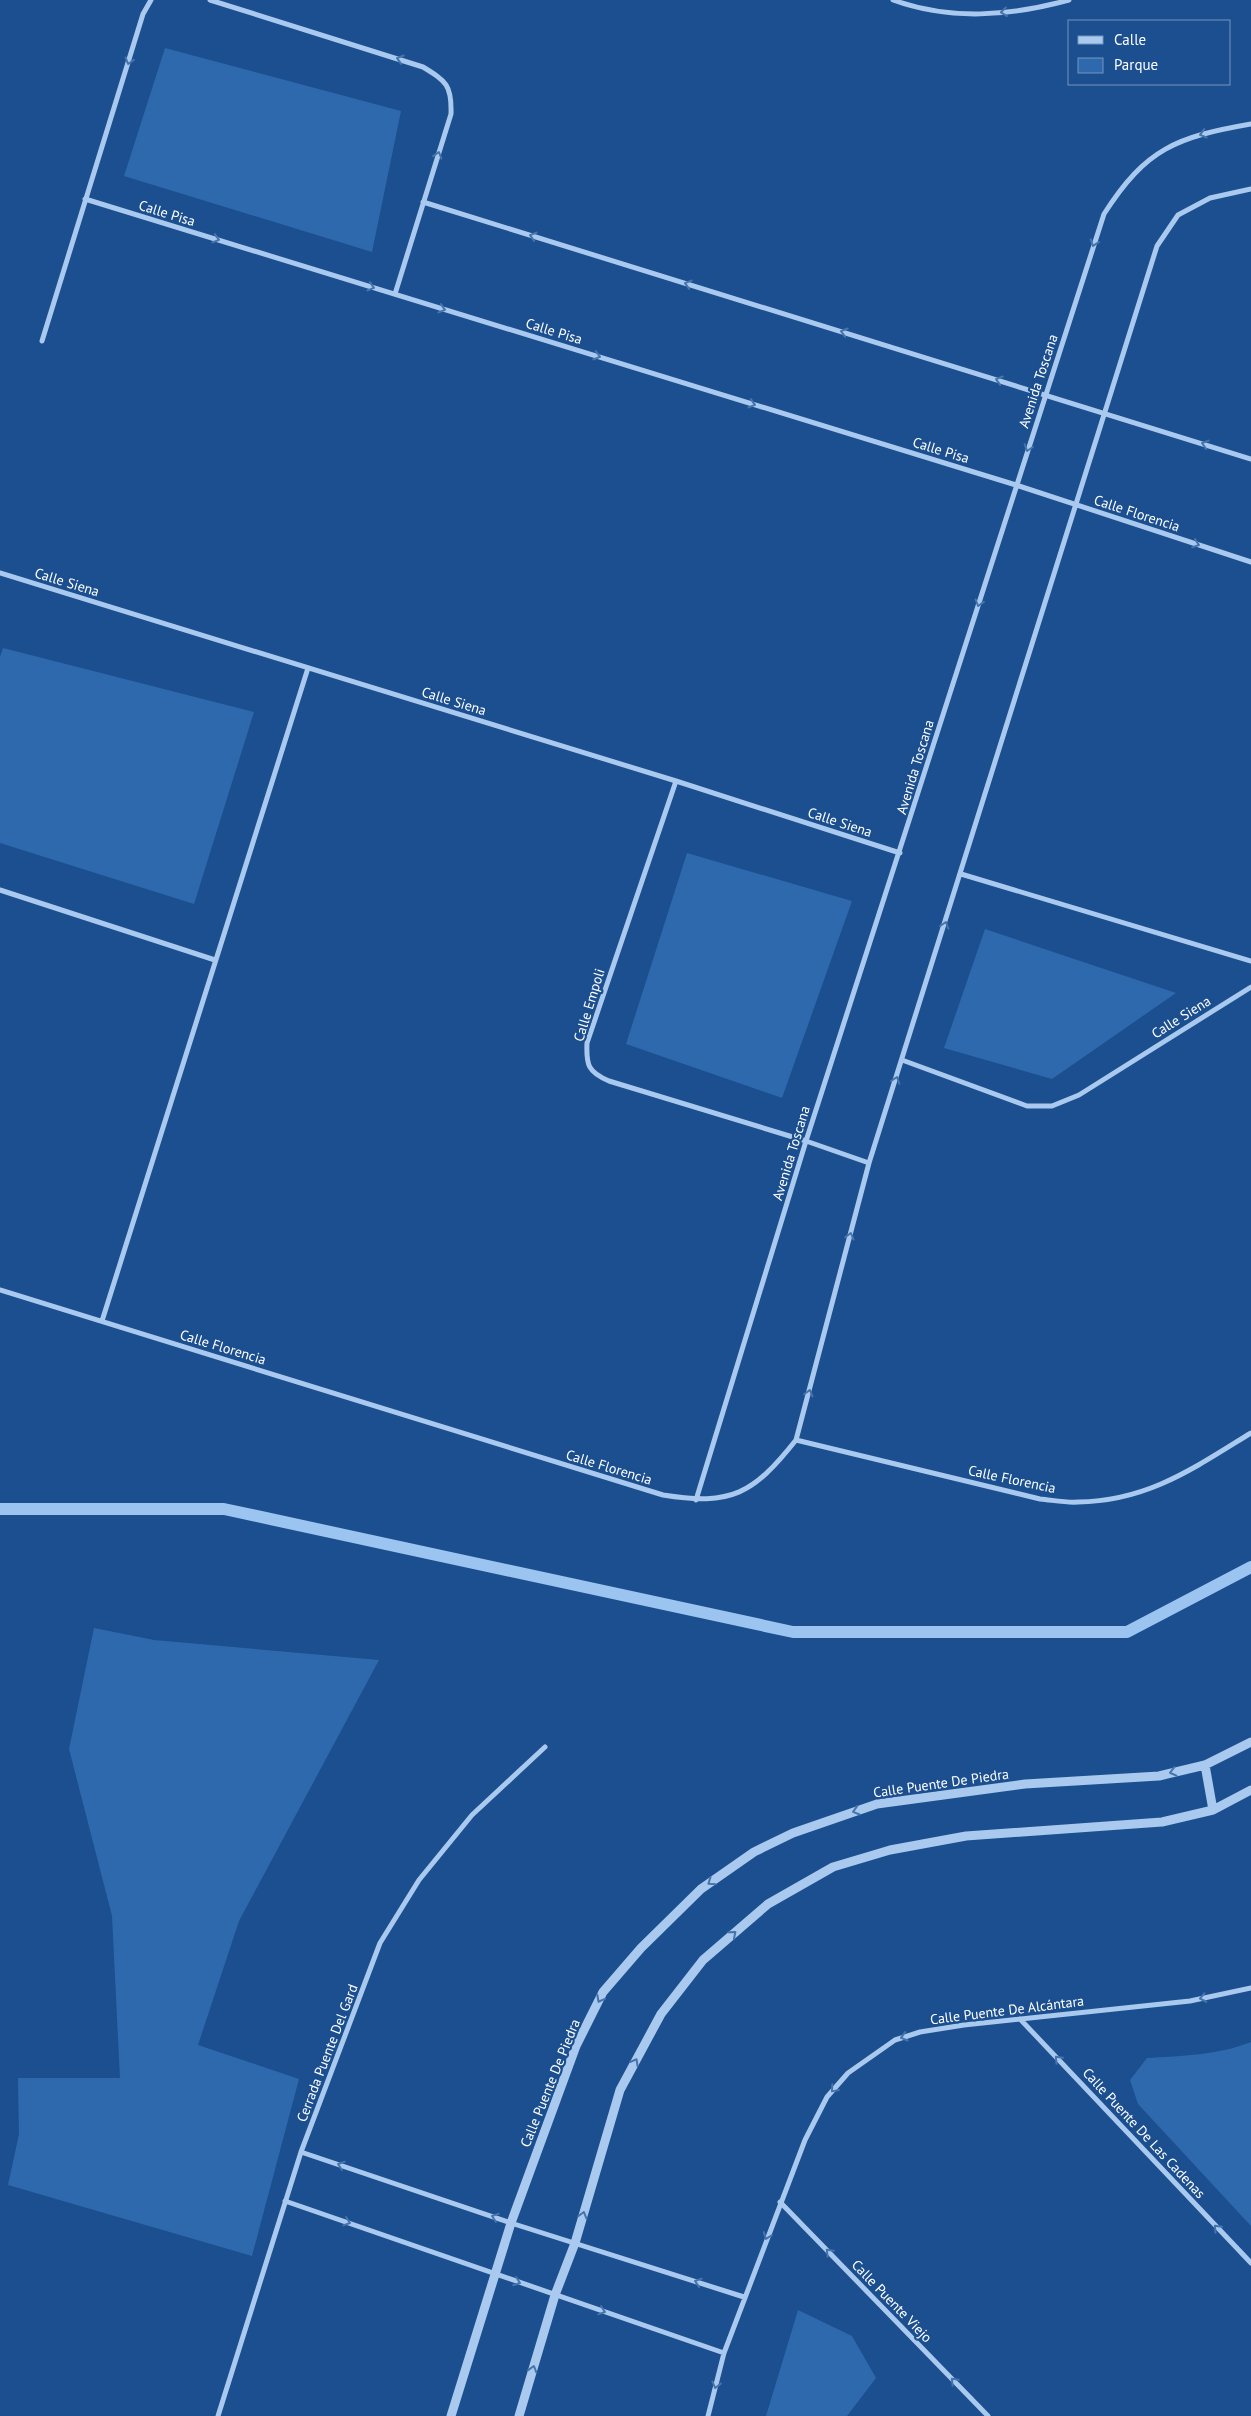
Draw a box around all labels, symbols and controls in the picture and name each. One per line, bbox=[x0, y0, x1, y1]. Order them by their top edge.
one-way arrow bbox=[999, 6, 1007, 17]
legend bbox=[1068, 20, 1231, 85]
text: Calle bbox=[1114, 30, 1146, 49]
one-way arrow bbox=[396, 55, 404, 65]
text: Parque bbox=[1114, 55, 1158, 74]
one-way arrow bbox=[124, 56, 134, 65]
one-way arrow bbox=[1200, 128, 1208, 138]
one-way arrow bbox=[432, 152, 442, 160]
street label: Calle Pisa bbox=[137, 196, 197, 230]
one-way arrow bbox=[529, 231, 538, 241]
one-way arrow bbox=[211, 234, 219, 244]
one-way arrow bbox=[1090, 238, 1100, 247]
one-way arrow bbox=[685, 279, 693, 289]
one-way arrow bbox=[366, 281, 375, 291]
one-way arrow bbox=[437, 303, 445, 313]
street label: Calle Pisa bbox=[524, 314, 584, 348]
one-way arrow bbox=[840, 327, 848, 337]
street label: Avenida Toscana bbox=[1014, 332, 1062, 430]
one-way arrow bbox=[592, 351, 601, 361]
one-way arrow bbox=[995, 375, 1004, 385]
one-way arrow bbox=[748, 398, 756, 408]
street label: Calle Pisa bbox=[911, 433, 971, 467]
one-way arrow bbox=[1201, 440, 1209, 450]
one-way arrow bbox=[1024, 443, 1034, 451]
street label: Calle Florencia bbox=[1092, 491, 1182, 535]
one-way arrow bbox=[1191, 538, 1199, 548]
street label: Calle Siena bbox=[33, 564, 102, 600]
one-way arrow bbox=[975, 598, 985, 606]
street label: Calle Siena bbox=[420, 683, 489, 719]
street label: Avenida Toscana bbox=[892, 718, 938, 816]
street label: Calle Siena bbox=[806, 803, 875, 841]
one-way arrow bbox=[939, 921, 949, 930]
street label: Calle Empoli bbox=[569, 966, 609, 1044]
street label: Calle Siena bbox=[1148, 992, 1214, 1042]
one-way arrow bbox=[890, 1076, 900, 1084]
street label: Avenida Toscana bbox=[768, 1104, 814, 1202]
one-way arrow bbox=[844, 1231, 855, 1240]
street label: Calle Florencia bbox=[178, 1325, 268, 1369]
one-way arrow bbox=[803, 1389, 813, 1397]
street label: Calle Florencia bbox=[564, 1445, 654, 1489]
street label: Calle Florencia bbox=[967, 1461, 1057, 1497]
street label: Calle Puente De Piedra bbox=[872, 1765, 1010, 1801]
one-way arrow bbox=[1169, 1766, 1178, 1777]
one-way arrow bbox=[853, 1805, 861, 1815]
one-way arrow bbox=[708, 1876, 717, 1885]
one-way arrow bbox=[727, 1931, 736, 1939]
street label: Cerrada Puente Del Gard bbox=[292, 1981, 362, 2125]
street label: Calle Puente De Alcántara bbox=[929, 1992, 1085, 2028]
one-way arrow bbox=[1199, 1992, 1208, 2003]
one-way arrow bbox=[596, 1994, 606, 2003]
street label: Calle Puente De Piedra bbox=[516, 2016, 584, 2150]
one-way arrow bbox=[900, 2032, 908, 2042]
one-way arrow bbox=[1055, 2055, 1064, 2064]
one-way arrow bbox=[629, 2058, 639, 2067]
street label: Calle Puente De Las Cadenas bbox=[1079, 2064, 1209, 2202]
one-way arrow bbox=[831, 2083, 840, 2092]
one-way arrow bbox=[337, 2161, 346, 2171]
one-way arrow bbox=[577, 2211, 588, 2219]
one-way arrow bbox=[491, 2213, 500, 2223]
one-way arrow bbox=[342, 2216, 351, 2226]
one-way arrow bbox=[1214, 2224, 1223, 2233]
one-way arrow bbox=[763, 2231, 773, 2240]
one-way arrow bbox=[826, 2249, 835, 2258]
street label: Calle Puente Viejo bbox=[848, 2256, 936, 2346]
one-way arrow bbox=[512, 2276, 521, 2286]
one-way arrow bbox=[694, 2278, 702, 2288]
one-way arrow bbox=[597, 2305, 605, 2315]
one-way arrow bbox=[527, 2366, 537, 2374]
one-way arrow bbox=[951, 2378, 960, 2387]
one-way arrow bbox=[711, 2380, 722, 2389]

